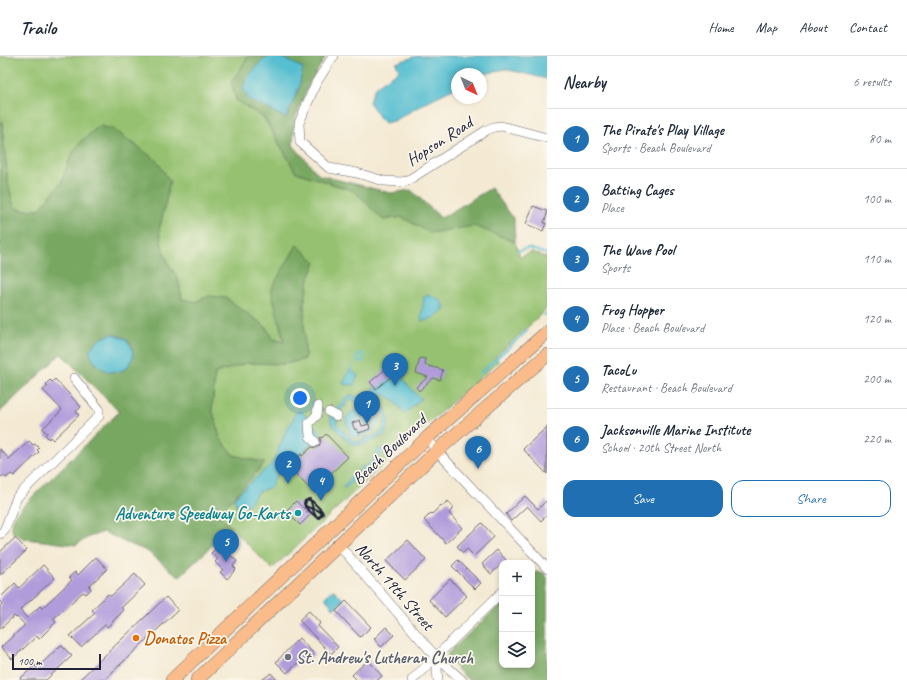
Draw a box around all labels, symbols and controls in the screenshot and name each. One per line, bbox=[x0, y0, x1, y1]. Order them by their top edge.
text: Trailo bbox=[20, 16, 56, 40]
text: Home bbox=[708, 19, 734, 36]
text: Map bbox=[756, 19, 777, 36]
text: About bbox=[799, 19, 827, 36]
text: Contact bbox=[849, 19, 887, 36]
north arrow bbox=[451, 68, 487, 104]
text: Nearby bbox=[563, 72, 606, 93]
text: 6 results bbox=[853, 74, 891, 90]
street label: Hopson Road bbox=[402, 111, 478, 171]
text: The Pirate's Play Village bbox=[601, 121, 724, 140]
text: 1 bbox=[573, 131, 579, 147]
text: 80 m bbox=[869, 131, 891, 147]
text: Sports · Beach Boulevard bbox=[601, 140, 711, 156]
text: Batting Cages bbox=[601, 181, 674, 200]
text: 2 bbox=[573, 191, 579, 207]
text: 100 m bbox=[863, 191, 891, 207]
text: Place bbox=[601, 200, 624, 216]
text: The Wave Pool bbox=[601, 241, 675, 260]
text: 3 bbox=[573, 251, 579, 267]
text: 110 m bbox=[863, 251, 891, 267]
text: Sports bbox=[601, 260, 630, 276]
text: Frog Hopper bbox=[601, 301, 664, 320]
text: 4 bbox=[573, 311, 579, 327]
text: 120 m bbox=[863, 311, 891, 327]
text: Place · Beach Boulevard bbox=[601, 320, 704, 336]
pin: 3 bbox=[382, 353, 408, 386]
text: TacoLu bbox=[601, 361, 636, 380]
text: 5 bbox=[573, 371, 579, 387]
text: 200 m bbox=[863, 371, 891, 387]
text: Restaurant · Beach Boulevard bbox=[601, 380, 732, 396]
your location bbox=[290, 388, 310, 408]
pin: 1 bbox=[354, 391, 380, 424]
street label: Beach Boulevard bbox=[348, 408, 433, 489]
text: Jacksonville Marine Institute bbox=[601, 421, 750, 440]
text: 6 bbox=[573, 431, 579, 447]
text: 220 m bbox=[863, 431, 891, 447]
pin: 6 bbox=[465, 436, 491, 469]
text: School · 20th Street North bbox=[601, 440, 721, 456]
pin: 2 bbox=[275, 451, 301, 484]
pin: 4 bbox=[308, 468, 334, 501]
button: Save bbox=[563, 480, 723, 517]
button: Share bbox=[731, 480, 891, 517]
place label: Adventure Speedway Go-Karts bbox=[115, 503, 292, 524]
marker: Adventure Speedway Go-Karts bbox=[293, 508, 303, 518]
pin: 5 bbox=[213, 529, 239, 562]
street label: North 19th Street bbox=[351, 538, 440, 636]
map controls bbox=[499, 560, 535, 668]
button: + bbox=[499, 560, 535, 596]
button: − bbox=[499, 596, 535, 632]
place label: Donatos Pizza bbox=[144, 628, 228, 649]
button: layers bbox=[499, 632, 535, 668]
marker: Donatos Pizza bbox=[131, 633, 141, 643]
place label: St. Andrew's Lutheran Church bbox=[296, 647, 474, 668]
scale bar bbox=[12, 652, 101, 671]
marker: St. Andrew's Lutheran Church bbox=[283, 652, 293, 662]
text: 100 m bbox=[18, 654, 42, 668]

